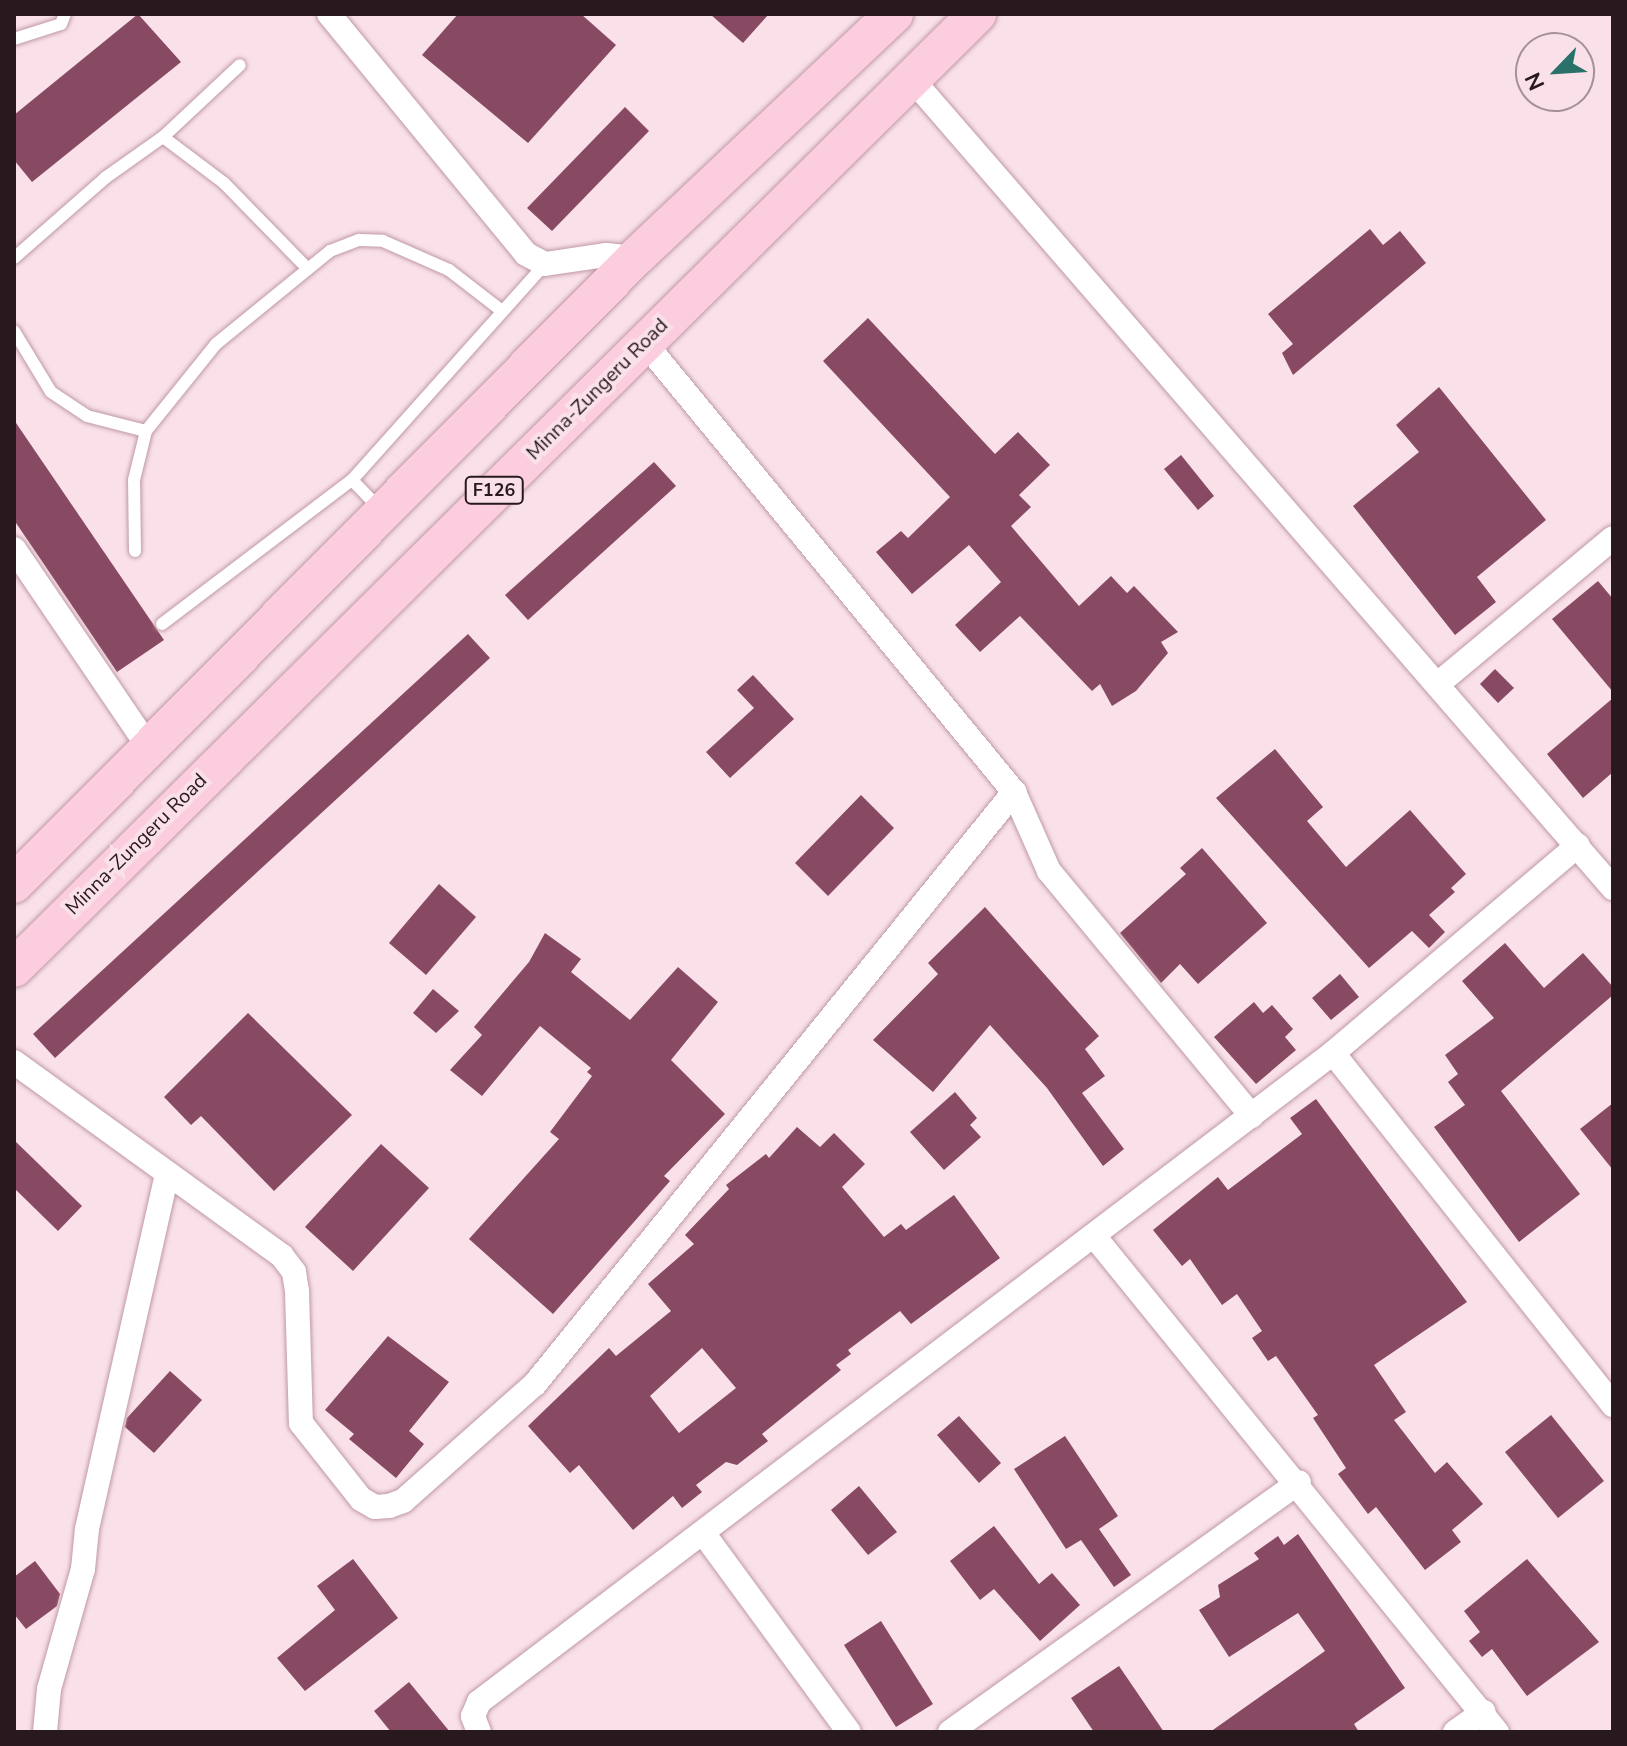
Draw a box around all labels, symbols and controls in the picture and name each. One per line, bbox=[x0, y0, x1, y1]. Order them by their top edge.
north arrow bbox=[1515, 32, 1595, 112]
text: N bbox=[1518, 67, 1552, 95]
street label: Minna-Zungeru Road bbox=[521, 313, 673, 465]
road number: F126 bbox=[464, 476, 524, 504]
street label: Minna-Zungeru Road bbox=[60, 768, 212, 920]

